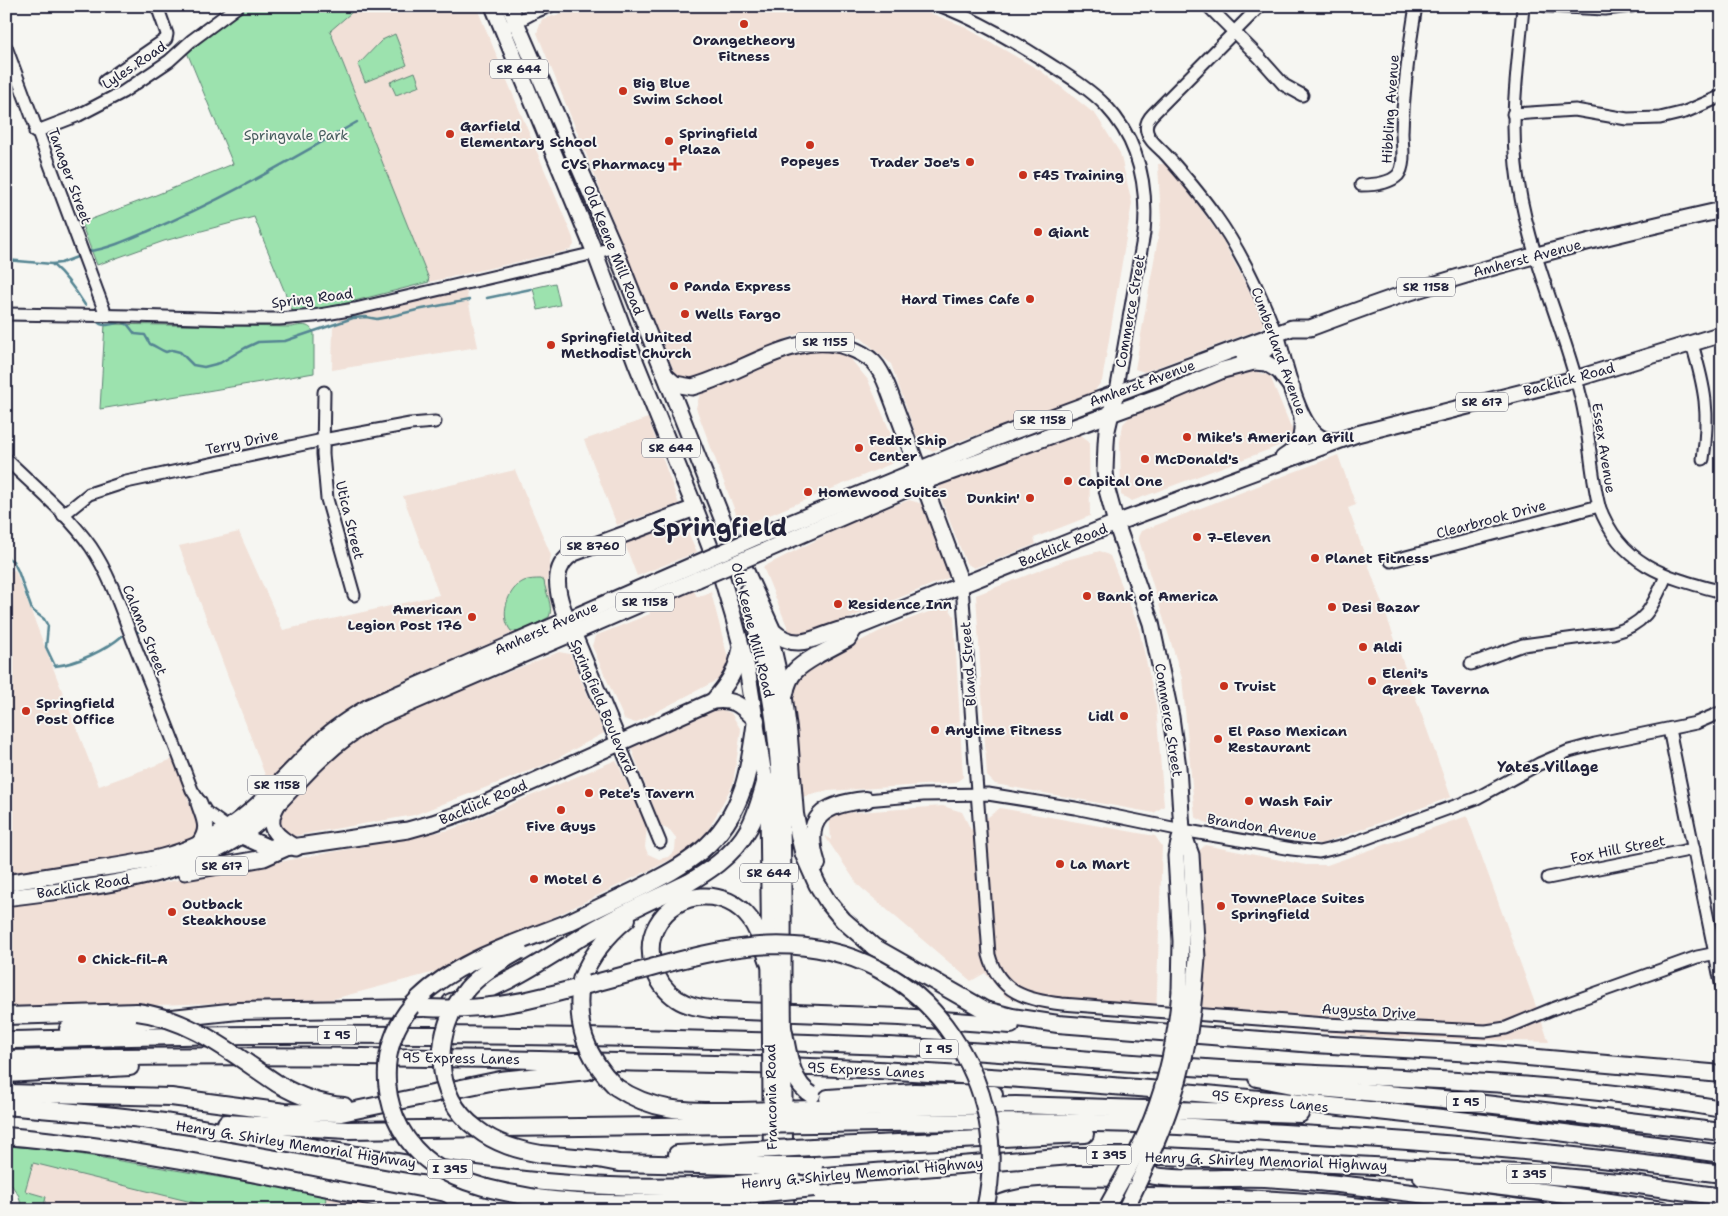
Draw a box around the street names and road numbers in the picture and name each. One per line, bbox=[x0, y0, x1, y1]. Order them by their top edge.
street label: Lyles Road bbox=[98, 37, 170, 93]
street label: Hibbling Avenue bbox=[1377, 54, 1403, 164]
road number: SR 644 bbox=[490, 60, 548, 78]
street label: Tanager Street bbox=[44, 125, 96, 227]
street label: Old Keene Mill Road bbox=[580, 182, 648, 318]
street label: Amherst Avenue bbox=[1471, 235, 1583, 281]
street label: Commerce Street bbox=[1111, 253, 1149, 369]
road number: SR 1158 bbox=[1397, 278, 1455, 296]
street label: Spring Road bbox=[270, 284, 354, 312]
street label: Cumberland Avenue bbox=[1247, 285, 1311, 418]
road number: SR 1155 bbox=[796, 332, 854, 352]
street label: Amherst Avenue bbox=[1087, 355, 1197, 410]
street label: Backlick Road bbox=[1521, 358, 1617, 400]
road number: SR 617 bbox=[1456, 392, 1508, 412]
street label: Essex Avenue bbox=[1588, 402, 1620, 495]
road number: SR 1158 bbox=[1014, 410, 1072, 430]
street label: Terry Drive bbox=[204, 425, 280, 459]
road number: SR 644 bbox=[642, 438, 700, 458]
street label: Utica Street bbox=[332, 479, 368, 561]
street label: Clearbrook Drive bbox=[1434, 496, 1548, 542]
street label: Backlick Road bbox=[1016, 519, 1110, 571]
road number: SR 8760 bbox=[560, 536, 626, 556]
street label: Old Keene Mill Road bbox=[727, 560, 779, 700]
street label: Calamo Street bbox=[119, 582, 171, 678]
road number: SR 1158 bbox=[616, 592, 674, 612]
street label: Amherst Avenue bbox=[491, 597, 601, 659]
street label: Bland Street bbox=[956, 621, 980, 707]
street label: Springfield Boulevard bbox=[567, 636, 639, 776]
street label: Commerce Street bbox=[1151, 662, 1187, 778]
street label: Backlick Road bbox=[436, 775, 530, 829]
road number: SR 1158 bbox=[248, 776, 306, 794]
street label: Brandon Avenue bbox=[1206, 809, 1318, 845]
street label: Fox Hill Street bbox=[1569, 831, 1667, 867]
road number: SR 617 bbox=[196, 856, 248, 876]
road number: SR 644 bbox=[740, 864, 798, 882]
street label: Backlick Road bbox=[35, 870, 131, 902]
street label: Augusta Drive bbox=[1321, 1000, 1417, 1022]
road number: I 95 bbox=[318, 1026, 356, 1044]
road number: I 95 bbox=[920, 1040, 958, 1058]
street label: Franconia Road bbox=[761, 1044, 781, 1150]
street label: 95 Express Lanes bbox=[402, 1048, 520, 1068]
street label: 95 Express Lanes bbox=[807, 1058, 925, 1082]
street label: 95 Express Lanes bbox=[1210, 1086, 1330, 1116]
road number: I 95 bbox=[1447, 1092, 1485, 1112]
street label: Henry G. Shirley Memorial Highway bbox=[175, 1116, 417, 1172]
road number: I 395 bbox=[1086, 1146, 1132, 1164]
street label: Henry G. Shirley Memorial Highway bbox=[1144, 1148, 1388, 1174]
street label: Henry G. Shirley Memorial Highway bbox=[740, 1153, 984, 1193]
road number: I 395 bbox=[428, 1160, 472, 1178]
road number: I 395 bbox=[1506, 1164, 1552, 1184]

